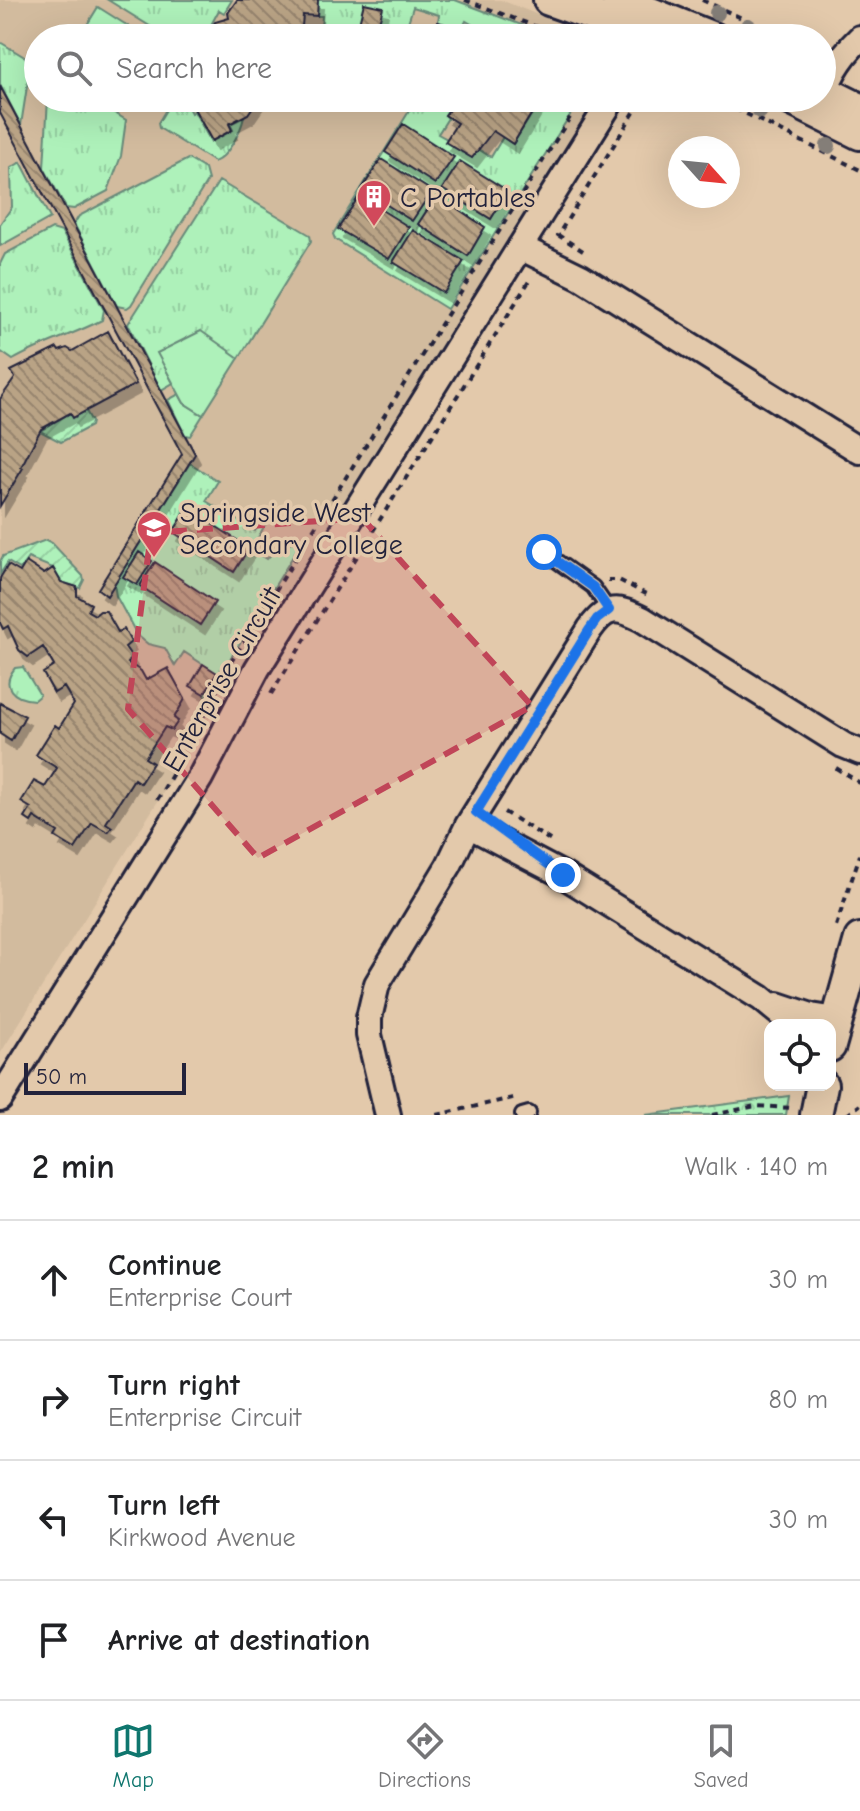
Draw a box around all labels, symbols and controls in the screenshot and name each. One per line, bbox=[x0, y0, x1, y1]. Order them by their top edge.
search box bbox=[24, 24, 836, 112]
icon: search bbox=[52, 46, 96, 90]
text: Search here bbox=[116, 51, 272, 86]
north arrow bbox=[668, 136, 740, 208]
building icon: C Portables bbox=[355, 178, 393, 228]
place label: C Portables bbox=[400, 182, 535, 214]
place label: Springside West Secondary College bbox=[180, 497, 403, 561]
school or university icon: Springside West Secondary College bbox=[135, 509, 173, 559]
route start bbox=[526, 534, 562, 570]
street label: Enterprise Circuit bbox=[156, 581, 288, 778]
route end bbox=[545, 857, 581, 893]
map controls bbox=[764, 1019, 836, 1091]
button: locate bbox=[764, 1019, 836, 1091]
scale bar bbox=[24, 1059, 186, 1095]
text: 50 m bbox=[36, 1064, 87, 1090]
text: 2 min bbox=[32, 1147, 115, 1187]
text: Walk · 140 m bbox=[685, 1152, 828, 1182]
text: Continue bbox=[108, 1248, 222, 1283]
icon: ahead bbox=[32, 1258, 76, 1302]
text: 30 m bbox=[769, 1265, 828, 1295]
text: Enterprise Court bbox=[108, 1283, 291, 1313]
text: Turn right bbox=[108, 1368, 240, 1403]
icon: right bbox=[32, 1378, 76, 1422]
text: 80 m bbox=[769, 1385, 828, 1415]
text: Enterprise Circuit bbox=[108, 1403, 301, 1433]
text: Turn left bbox=[108, 1488, 220, 1523]
icon: left bbox=[32, 1498, 76, 1542]
text: 30 m bbox=[769, 1505, 828, 1535]
text: Kirkwood Avenue bbox=[108, 1523, 296, 1553]
icon: arrive bbox=[32, 1618, 76, 1662]
text: Arrive at destination bbox=[108, 1623, 370, 1658]
tab: Map bbox=[111, 1719, 155, 1793]
tab: Directions bbox=[378, 1719, 471, 1793]
tab: Saved bbox=[694, 1719, 749, 1793]

